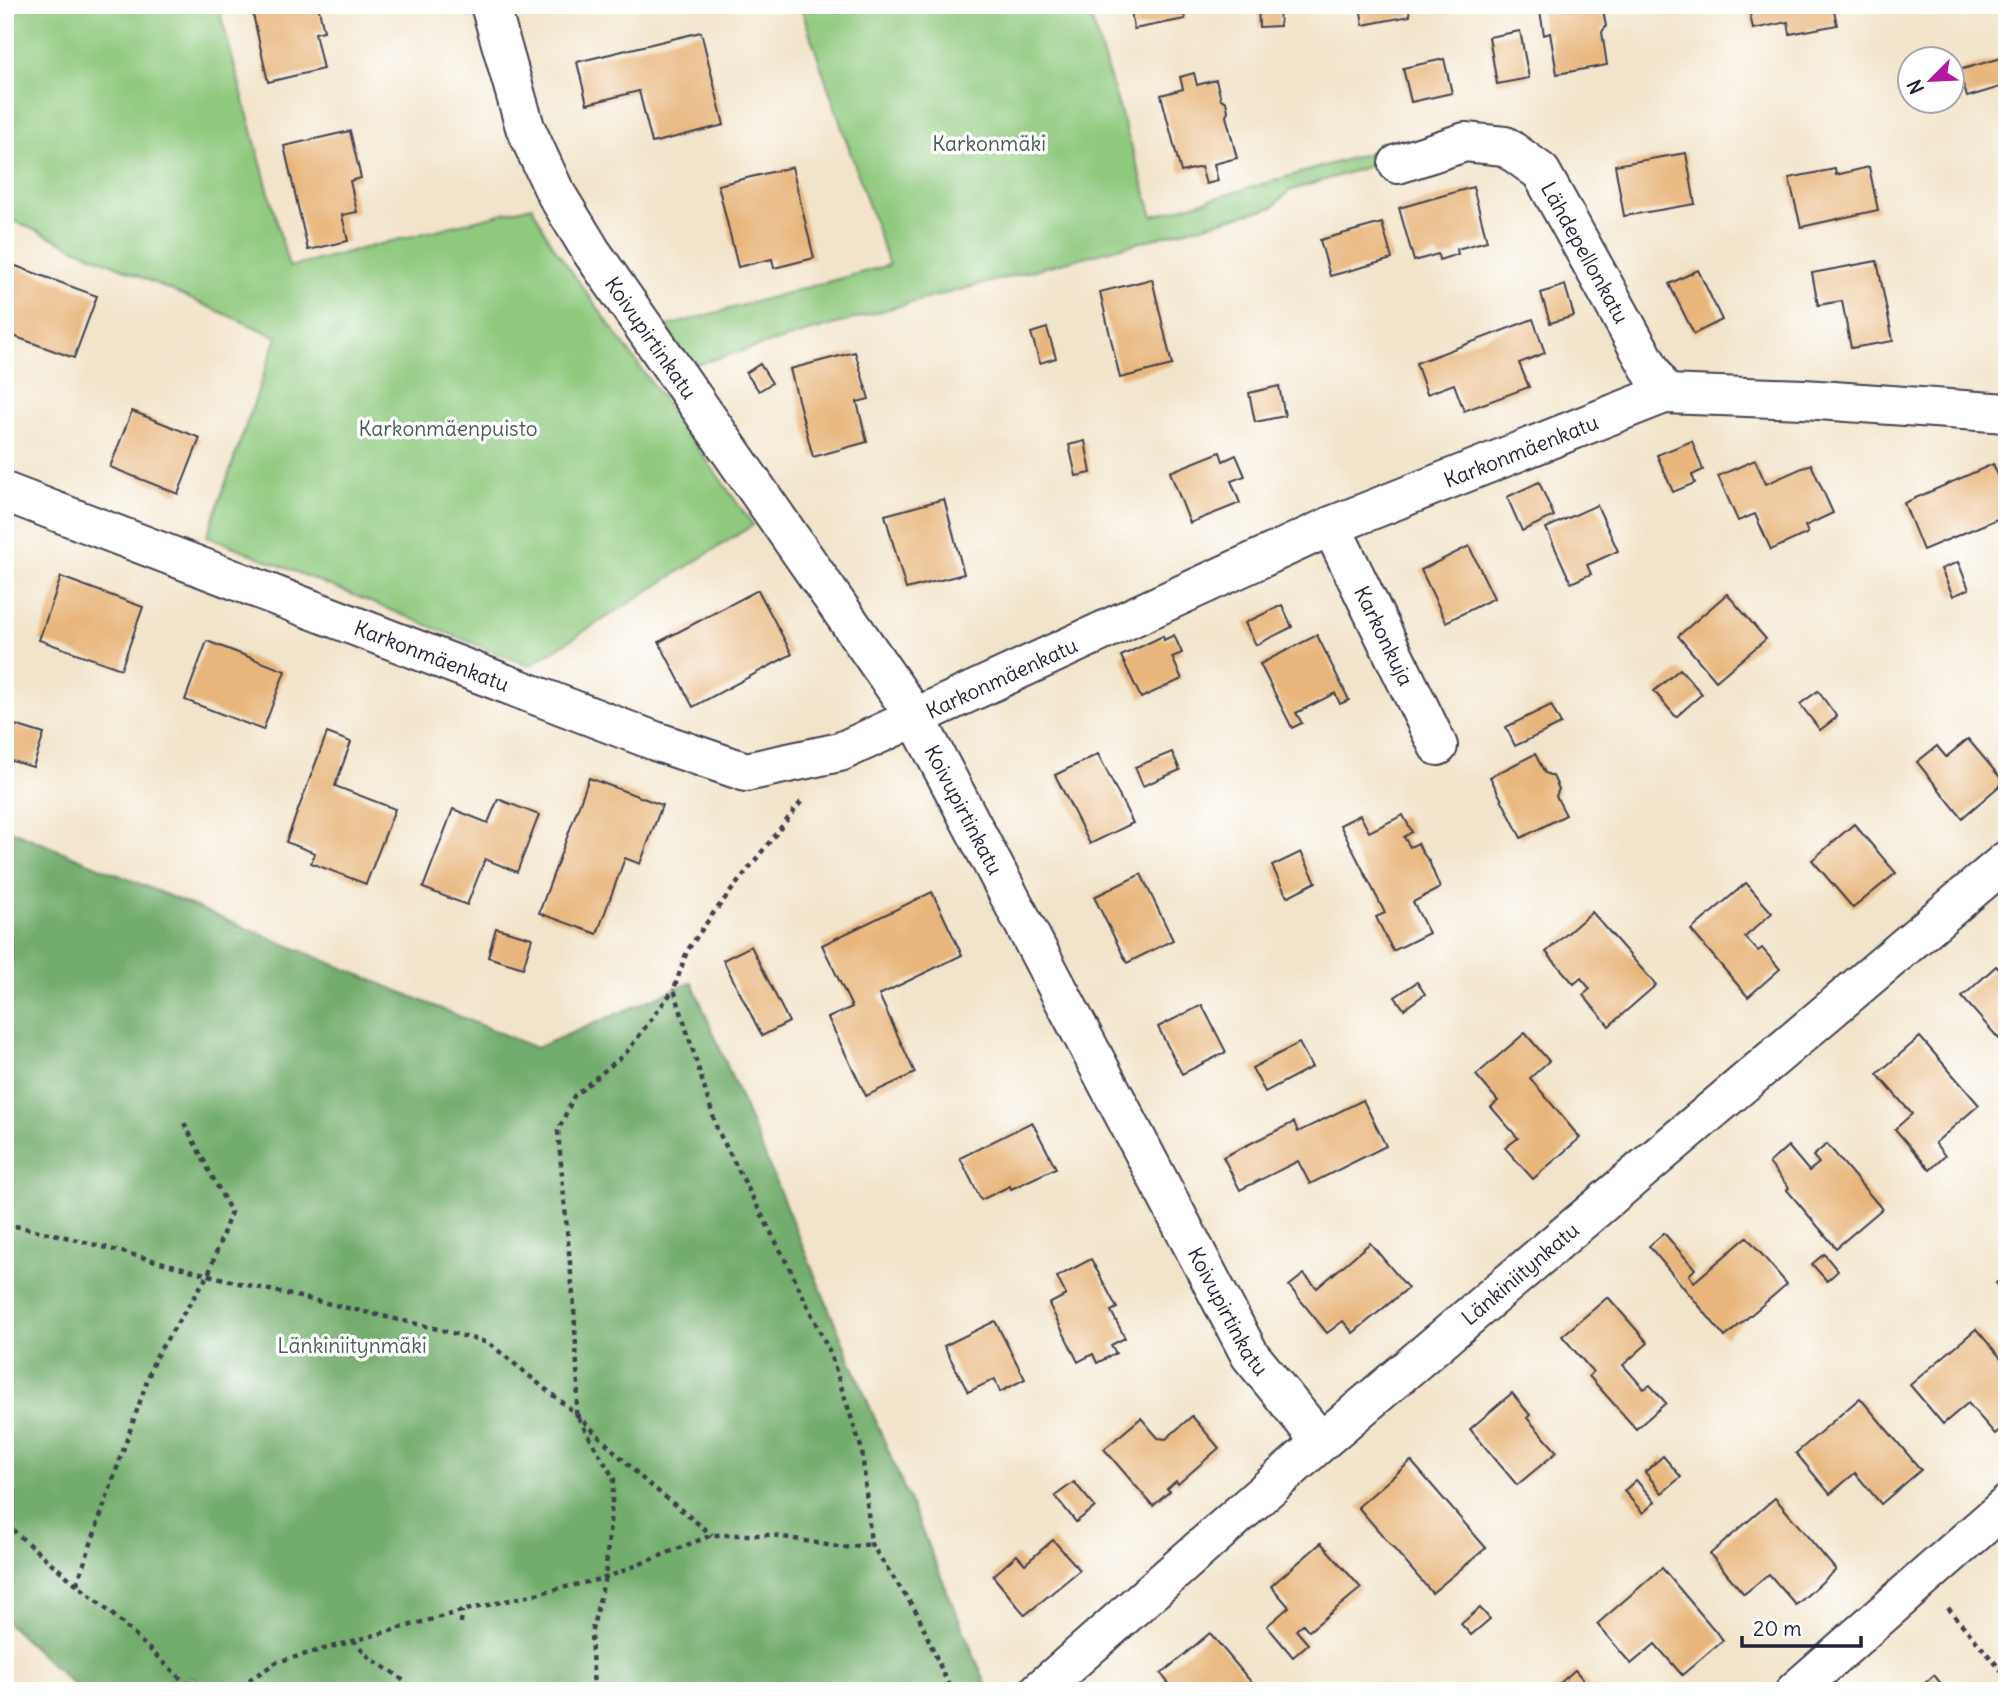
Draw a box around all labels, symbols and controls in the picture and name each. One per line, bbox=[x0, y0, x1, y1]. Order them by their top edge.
north arrow bbox=[1896, 46, 1966, 116]
text: N bbox=[1902, 76, 1929, 98]
park label: Karkonmäki bbox=[932, 130, 1046, 157]
street label: Lähdepellonkatu bbox=[1536, 177, 1636, 328]
street label: Koivupirtinkatu bbox=[599, 271, 703, 404]
street label: Karkonmäenkatu bbox=[1440, 408, 1602, 493]
park label: Karkonmäenpuisto bbox=[358, 415, 538, 442]
street label: Karkonkuja bbox=[1349, 581, 1420, 690]
street label: Karkonmäenkatu bbox=[350, 614, 513, 697]
street label: Karkonmäenkatu bbox=[921, 631, 1081, 724]
street label: Koivupirtinkatu bbox=[919, 740, 1009, 879]
street label: Länkiniitynkatu bbox=[1456, 1216, 1584, 1331]
street label: Koivupirtinkatu bbox=[1182, 1242, 1275, 1381]
park label: Länkiniitynmäki bbox=[277, 1332, 427, 1359]
scale bar bbox=[1742, 1605, 1862, 1649]
text: 20 m bbox=[1753, 1615, 1802, 1642]

